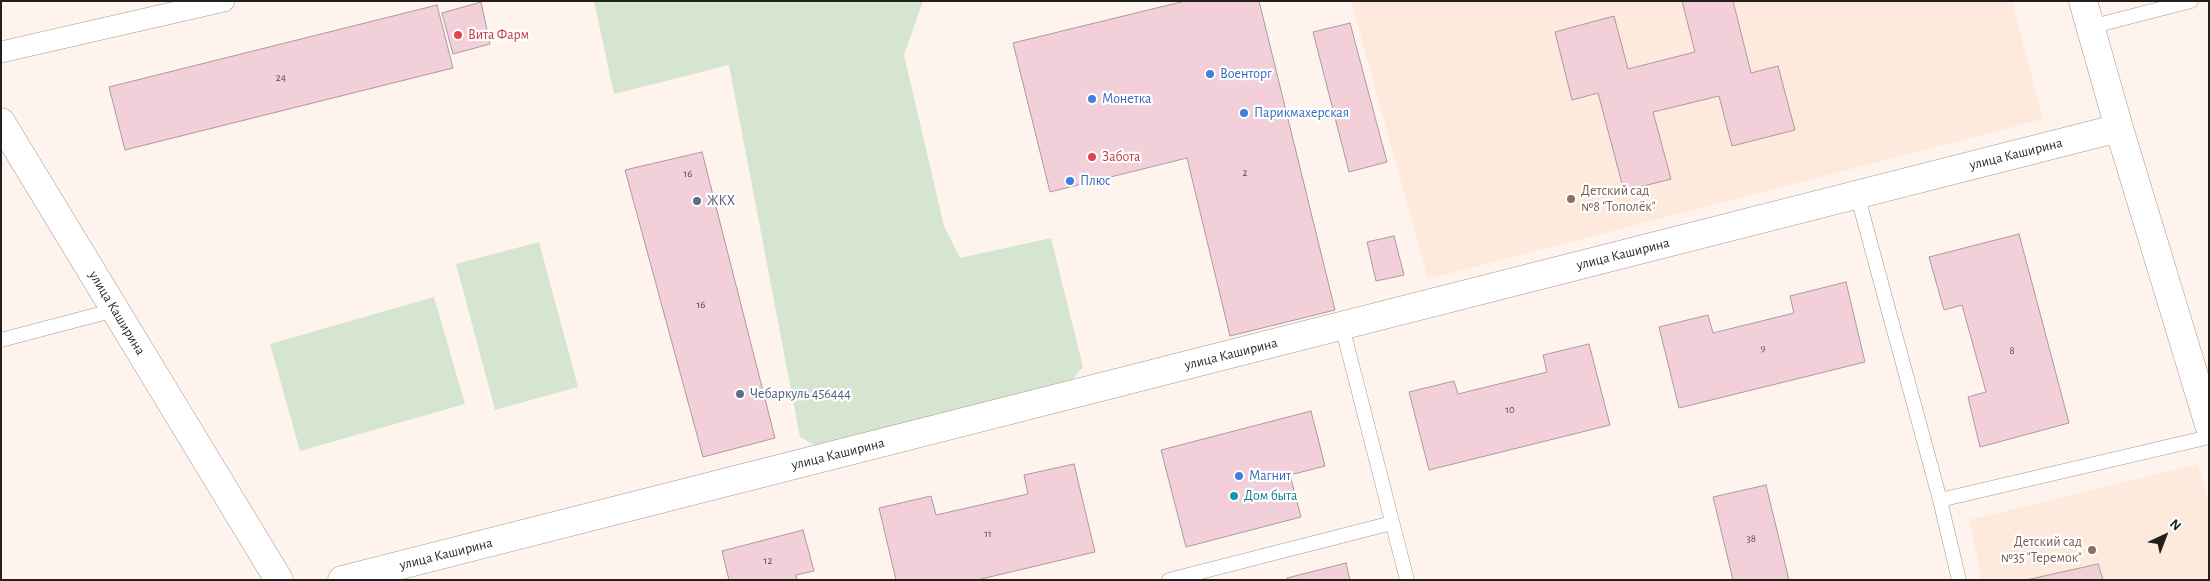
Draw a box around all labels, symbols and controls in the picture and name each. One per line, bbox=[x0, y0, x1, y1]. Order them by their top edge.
place label: Вита Фарм bbox=[468, 27, 529, 43]
marker: Вита Фарм bbox=[452, 29, 464, 41]
place label: Военторг bbox=[1220, 66, 1272, 82]
marker: Военторг bbox=[1204, 68, 1216, 80]
house number: 24 bbox=[276, 71, 286, 85]
place label: Монетка bbox=[1102, 91, 1151, 107]
marker: Монетка bbox=[1086, 93, 1098, 105]
place label: Парикмахерская bbox=[1254, 105, 1349, 121]
marker: Парикмахерская bbox=[1238, 107, 1250, 119]
street label: улица Каширина bbox=[1968, 134, 2064, 174]
place label: Забота bbox=[1102, 149, 1140, 165]
marker: Забота bbox=[1086, 151, 1098, 163]
house number: 2 bbox=[1242, 166, 1248, 180]
house number: 16 bbox=[684, 167, 692, 181]
place label: Плюс bbox=[1080, 173, 1111, 189]
marker: Плюс bbox=[1064, 175, 1076, 187]
place label: Детский сад №8 "Тополёк" bbox=[1581, 183, 1656, 216]
place label: ЖКХ bbox=[707, 193, 735, 209]
marker: Детский сад №8 "Тополёк" bbox=[1565, 193, 1577, 205]
marker: ЖКХ bbox=[691, 195, 703, 207]
street label: улица Каширина bbox=[1575, 234, 1671, 274]
street label: улица Каширина bbox=[85, 268, 149, 358]
house number: 16 bbox=[697, 298, 705, 312]
street label: улица Каширина bbox=[1183, 334, 1279, 374]
house number: 9 bbox=[1760, 341, 1766, 355]
house number: 8 bbox=[2009, 344, 2015, 358]
place label: Чебаpкуль 456444 bbox=[750, 386, 851, 402]
marker: Чебаpкуль 456444 bbox=[734, 388, 746, 400]
house number: 10 bbox=[1505, 403, 1515, 417]
street label: улица Каширина bbox=[790, 434, 886, 474]
place label: Магнит bbox=[1249, 468, 1291, 484]
marker: Магнит bbox=[1233, 470, 1245, 482]
place label: Дом быта bbox=[1244, 488, 1297, 504]
marker: Дом быта bbox=[1228, 490, 1240, 502]
north arrow bbox=[2140, 511, 2190, 561]
text: N bbox=[2167, 517, 2184, 533]
house number: 11 bbox=[984, 527, 992, 541]
house number: 38 bbox=[1746, 532, 1756, 546]
street label: улица Каширина bbox=[398, 534, 494, 574]
place label: Детский сад №35 "Теремок" bbox=[2001, 534, 2082, 566]
marker: Детский сад №35 "Теремок" bbox=[2086, 544, 2098, 556]
house number: 12 bbox=[764, 554, 772, 568]

